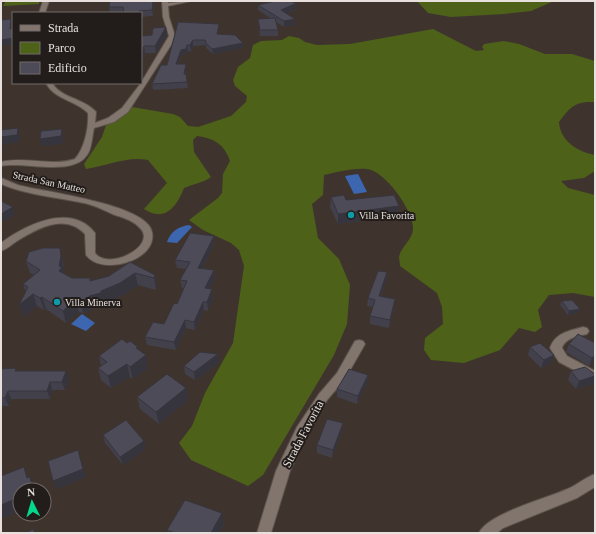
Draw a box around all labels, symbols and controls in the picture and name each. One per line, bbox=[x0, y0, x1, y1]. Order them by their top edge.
legend bbox=[12, 12, 142, 84]
text: Strada bbox=[48, 21, 79, 35]
text: Parco bbox=[48, 41, 75, 55]
text: Edificio bbox=[48, 61, 87, 75]
street label: Strada San Matteo bbox=[12, 169, 86, 195]
marker: Villa Favorita bbox=[346, 210, 356, 220]
place label: Villa Favorita bbox=[359, 210, 415, 221]
marker: Villa Minerva bbox=[52, 297, 62, 307]
place label: Villa Minerva bbox=[65, 297, 121, 308]
street label: Strada Favorita bbox=[280, 398, 327, 470]
north arrow bbox=[12, 482, 52, 522]
text: N bbox=[27, 486, 36, 498]

